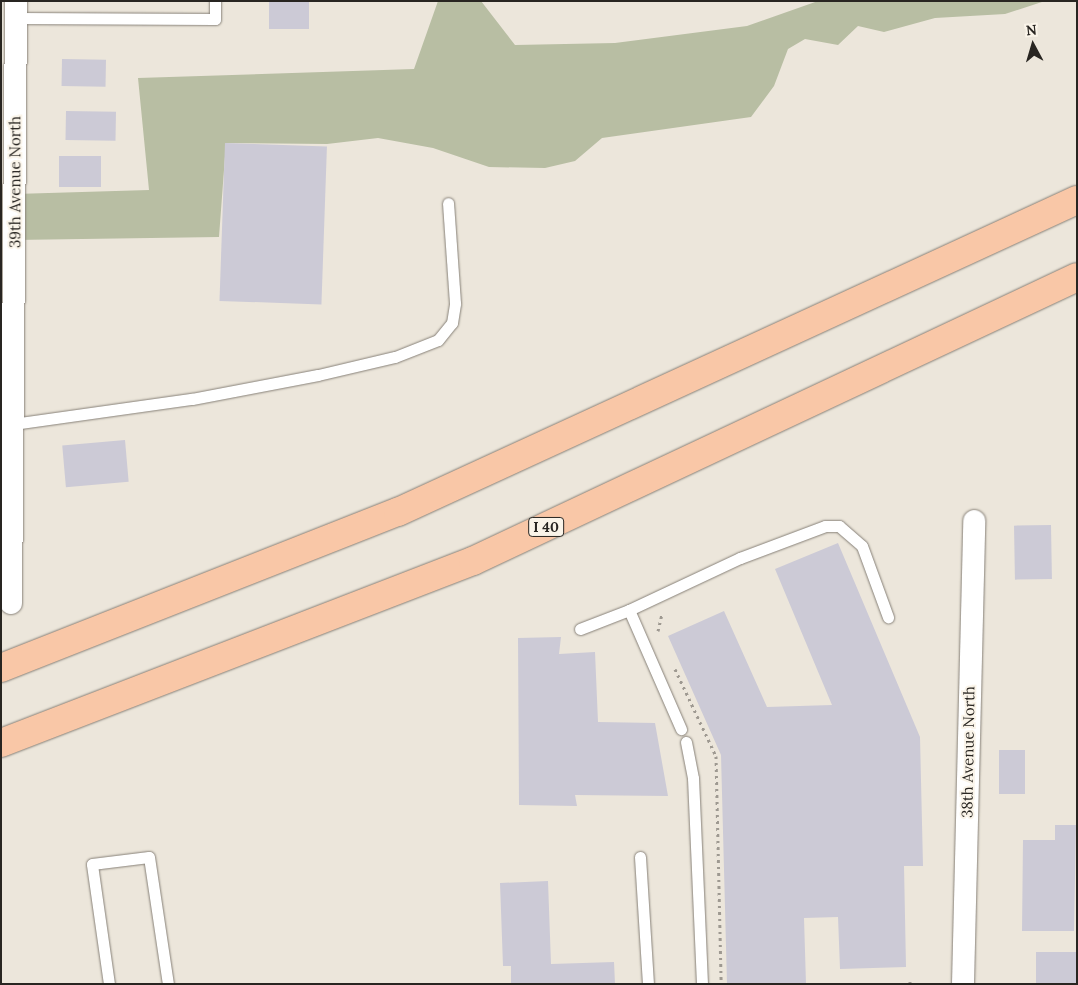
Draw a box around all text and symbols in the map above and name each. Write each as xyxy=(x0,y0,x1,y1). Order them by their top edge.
north arrow xyxy=(1008,20,1058,70)
text: N xyxy=(1025,21,1038,40)
street label: 39th Avenue North xyxy=(6,116,24,248)
road number: I 40 xyxy=(527,516,565,538)
street label: 38th Avenue North xyxy=(958,686,978,818)

